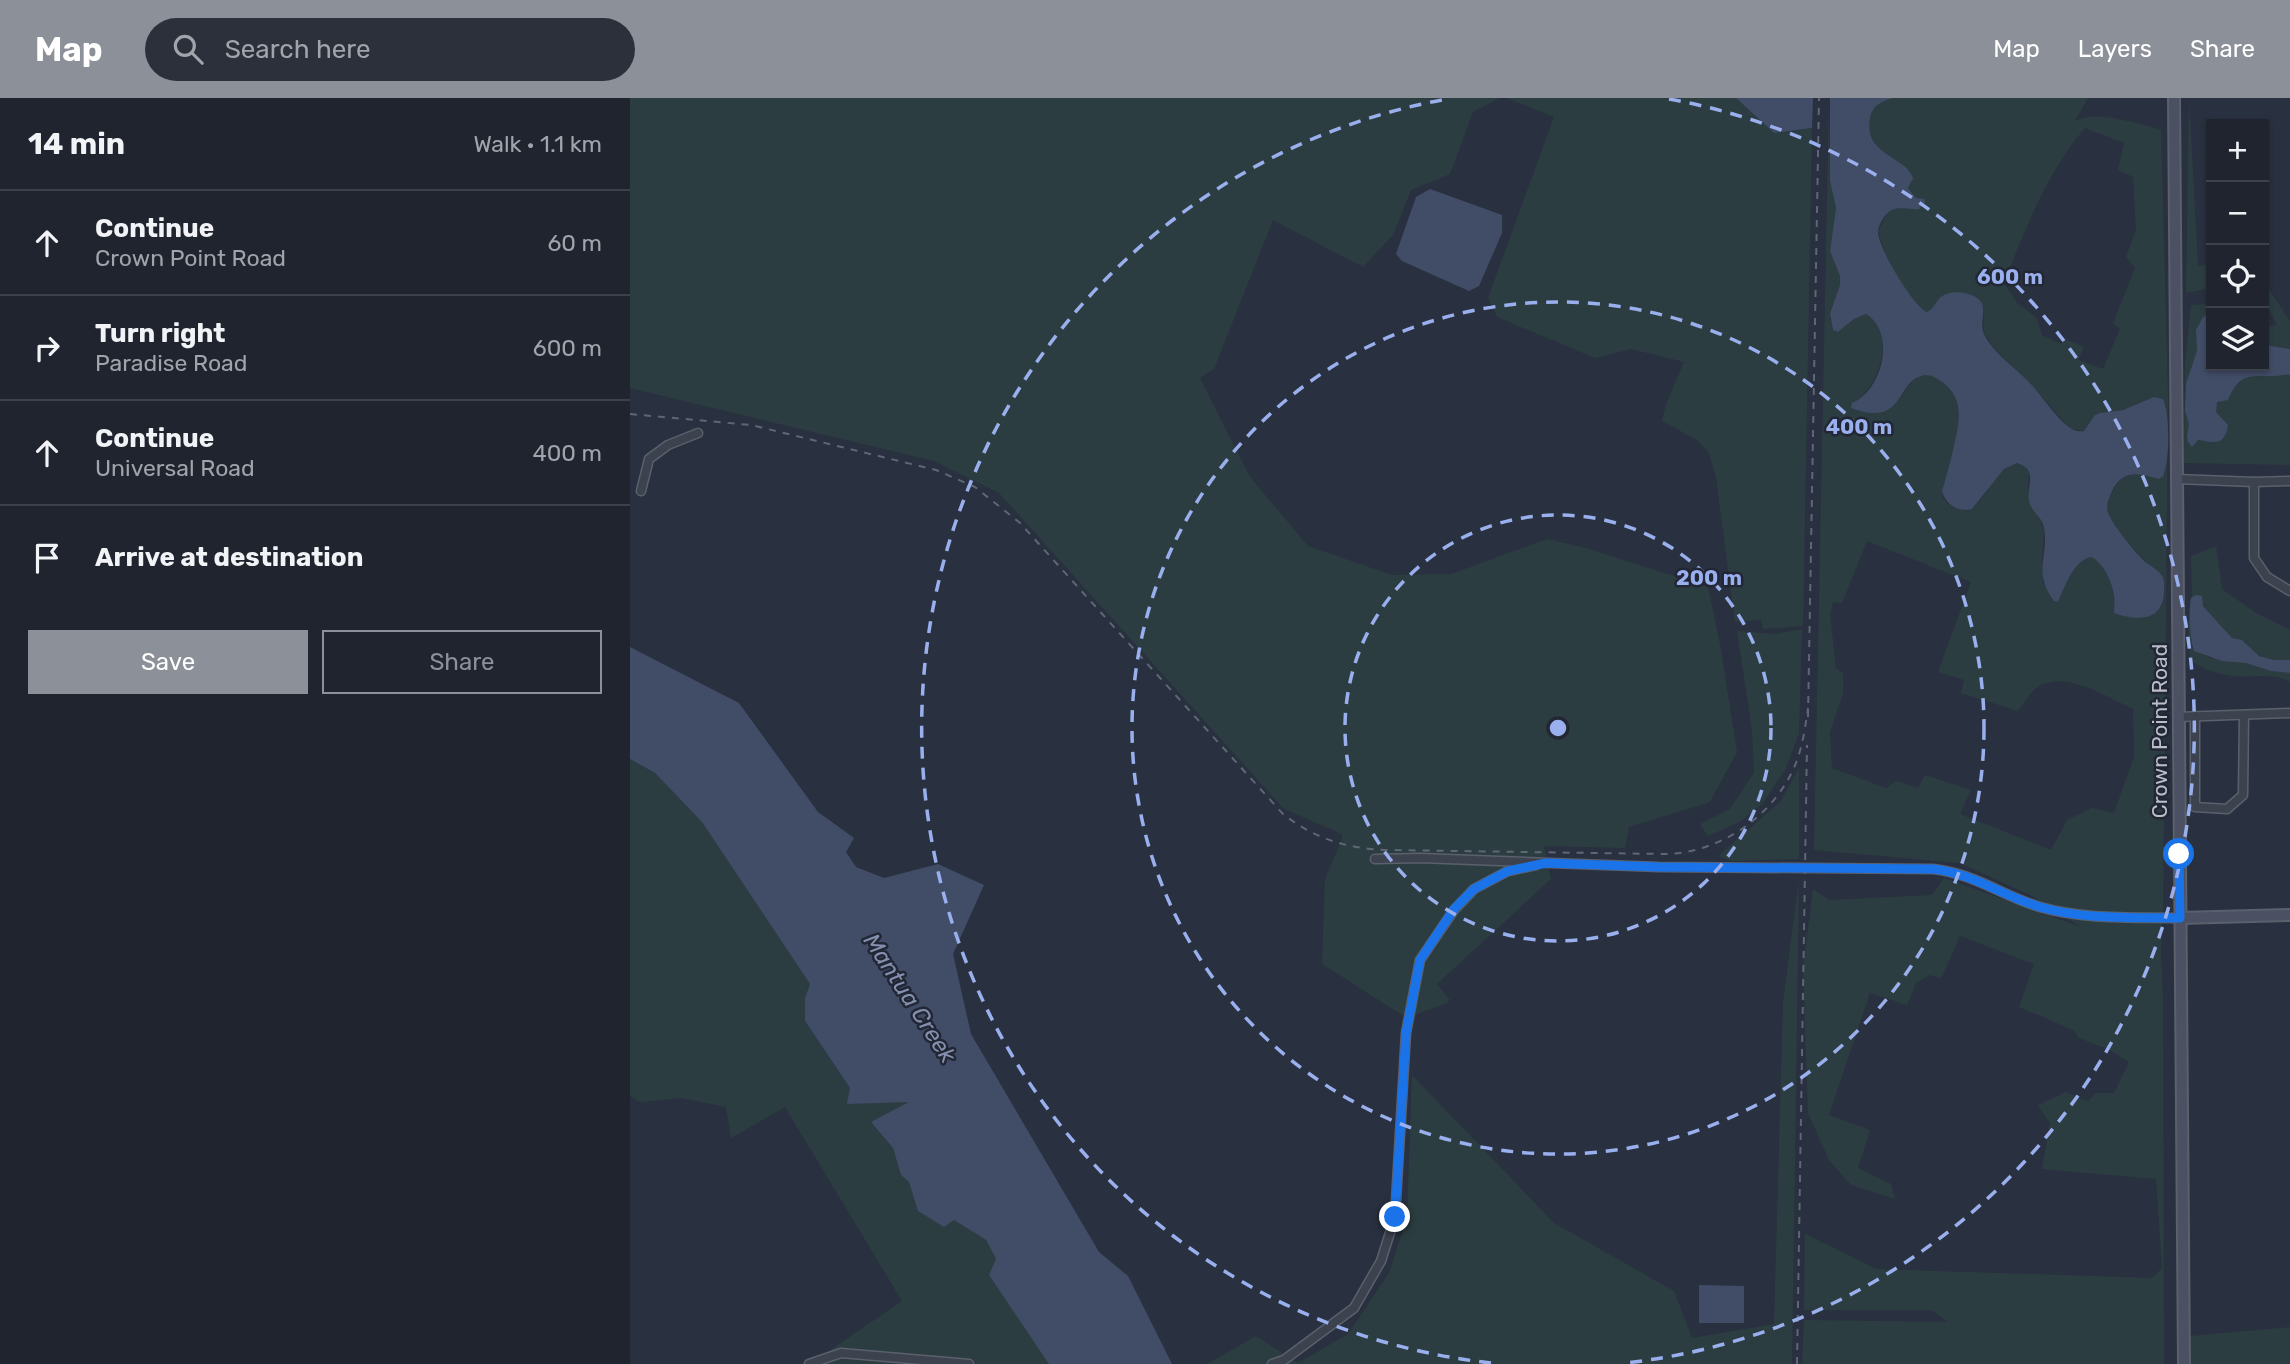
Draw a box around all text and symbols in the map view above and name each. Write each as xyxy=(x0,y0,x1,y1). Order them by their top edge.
search box xyxy=(145,18,635,81)
text: Map xyxy=(35,30,103,69)
icon: search xyxy=(169,30,207,68)
text: Search here xyxy=(225,34,370,65)
text: Map xyxy=(1993,35,2040,63)
text: Layers xyxy=(2078,35,2152,63)
text: Share xyxy=(2190,35,2255,63)
map controls xyxy=(2206,119,2269,371)
button: + xyxy=(2206,119,2269,182)
text: 14 min xyxy=(28,126,125,162)
text: Walk · 1.1 km xyxy=(473,130,602,158)
button: − xyxy=(2206,182,2269,245)
text: Continue xyxy=(95,213,214,244)
icon: ahead xyxy=(28,224,66,262)
text: 60 m xyxy=(547,229,602,257)
text: Crown Point Road xyxy=(95,244,286,272)
button: locate xyxy=(2206,245,2269,308)
text: 600 m xyxy=(1977,264,2043,289)
button: layers xyxy=(2206,308,2269,371)
text: Turn right xyxy=(95,318,225,349)
icon: right xyxy=(28,329,66,367)
text: 600 m xyxy=(533,334,602,362)
text: Paradise Road xyxy=(95,349,248,377)
text: 400 m xyxy=(1826,414,1892,439)
text: Continue xyxy=(95,423,214,454)
icon: ahead xyxy=(28,434,66,472)
text: 400 m xyxy=(532,439,602,467)
text: Universal Road xyxy=(95,454,255,482)
icon: arrive xyxy=(28,539,66,577)
text: Arrive at destination xyxy=(95,542,363,573)
text: 200 m xyxy=(1676,565,1742,590)
button: Save xyxy=(28,630,308,694)
button: Share xyxy=(322,630,602,694)
street label: Crown Point Road xyxy=(2147,644,2172,818)
centre of rings xyxy=(1546,716,1570,740)
route start xyxy=(2163,838,2194,869)
water label: Mantua Creek xyxy=(858,928,963,1069)
route end xyxy=(1379,1201,1410,1232)

